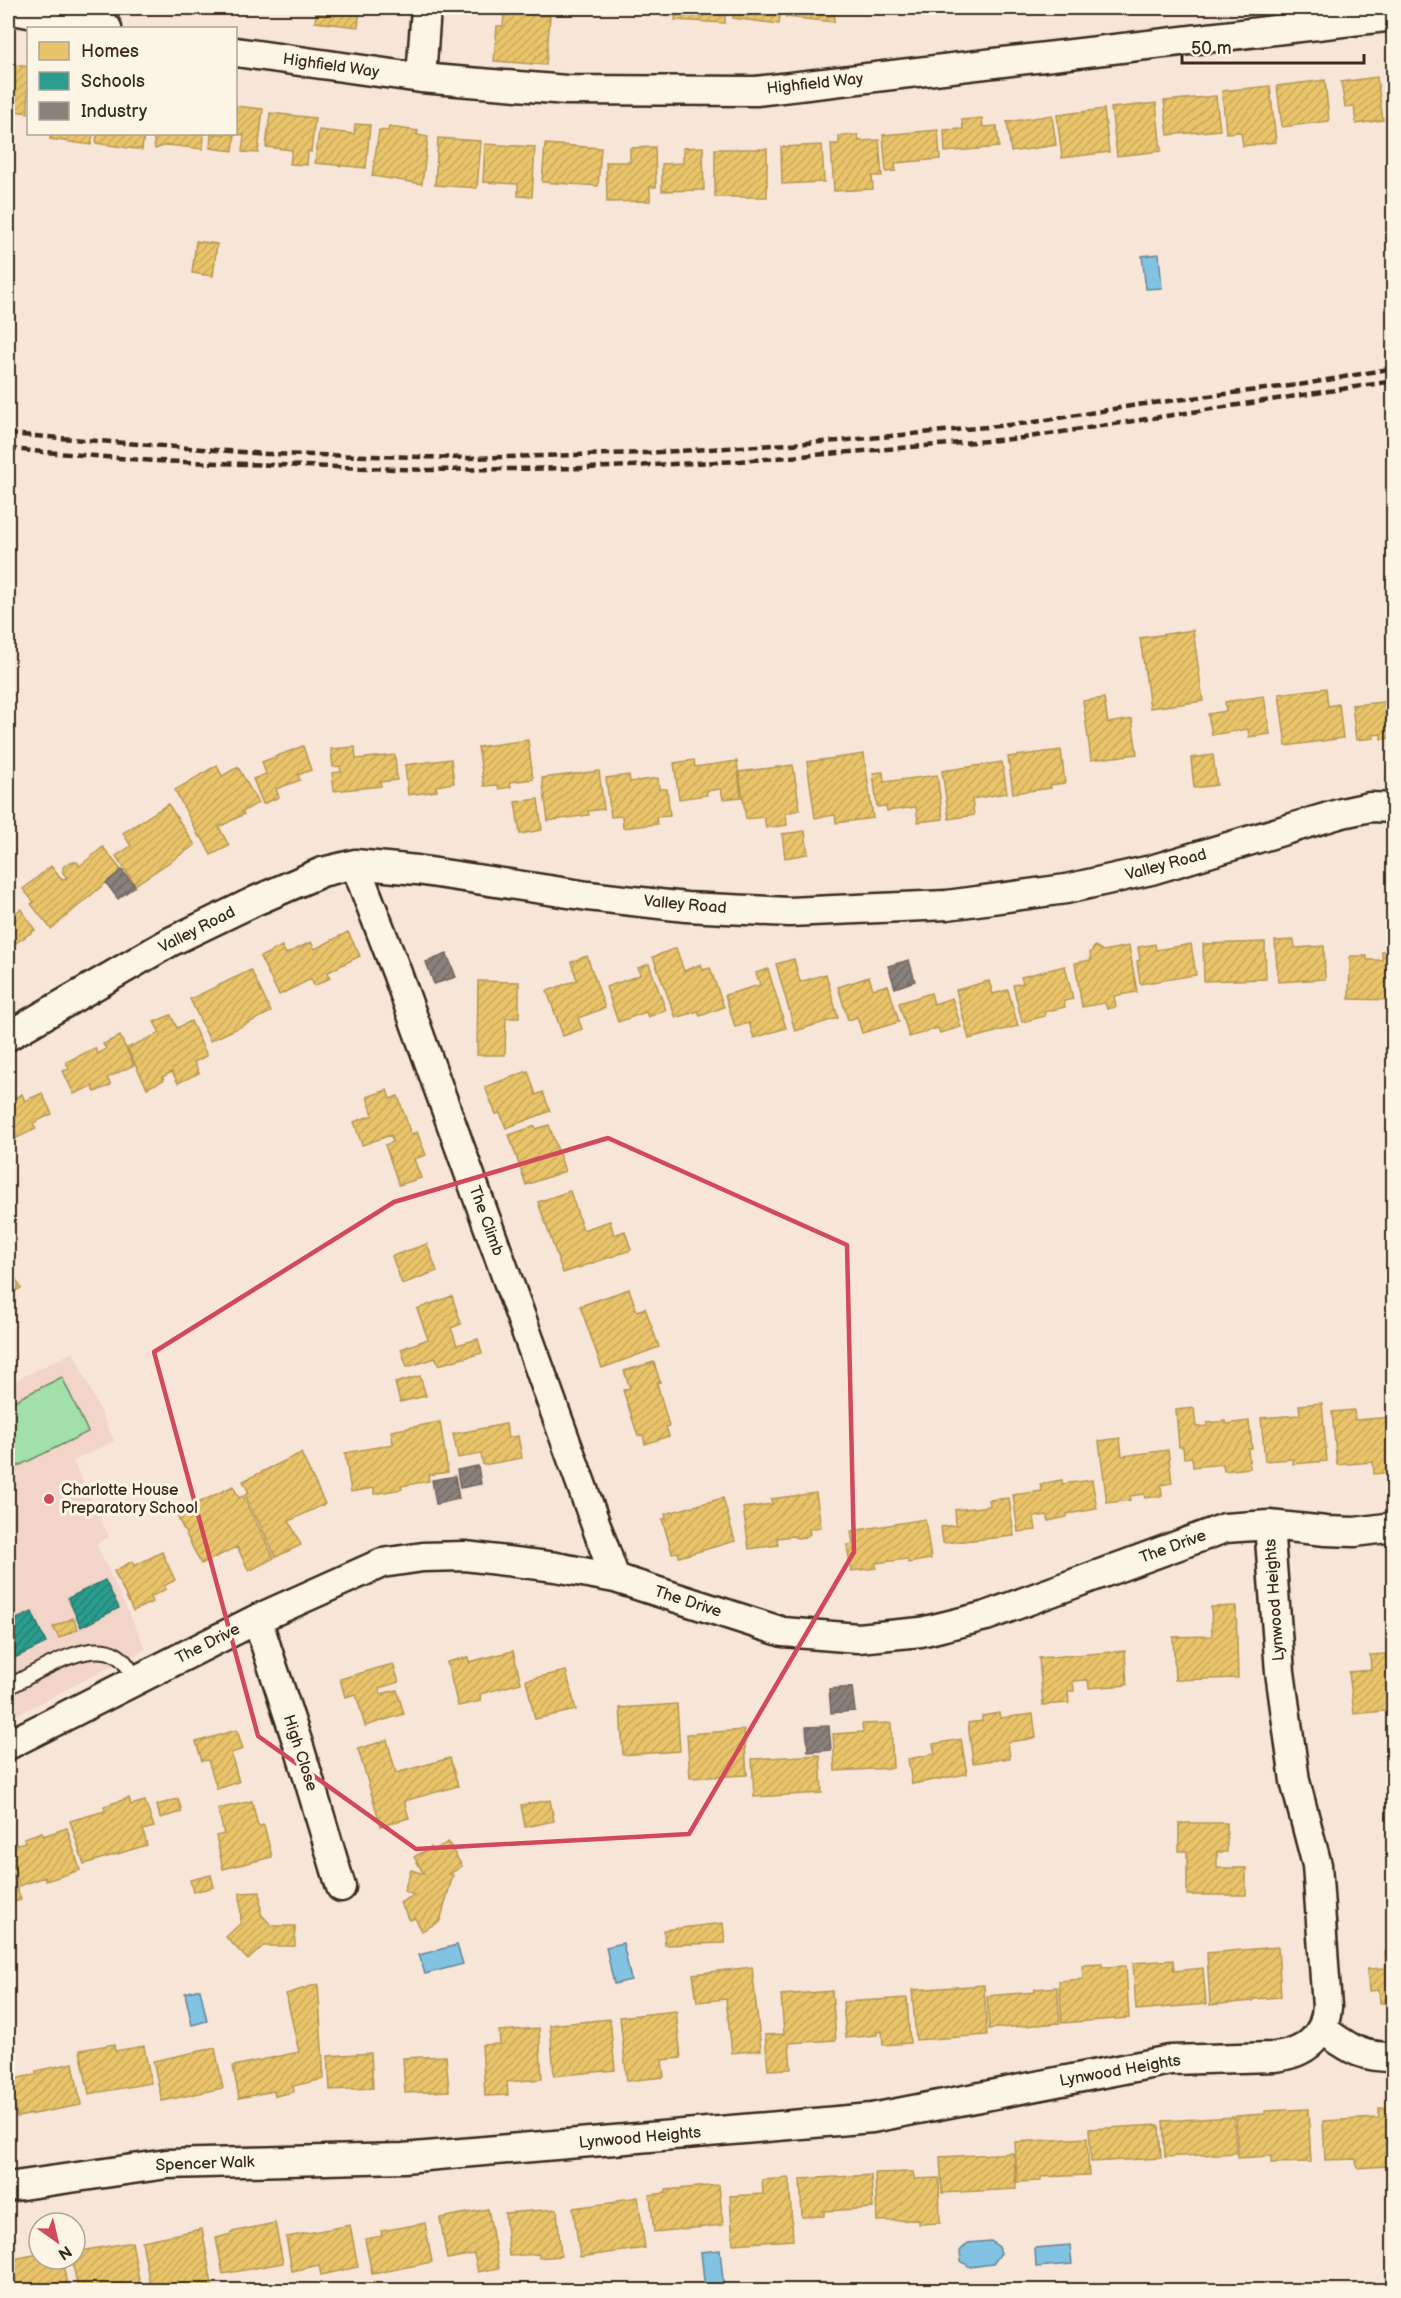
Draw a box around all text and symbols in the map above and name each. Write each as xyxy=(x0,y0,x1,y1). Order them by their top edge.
legend xyxy=(27,27,237,135)
scale bar xyxy=(1182,27,1364,65)
text: 50 m xyxy=(1191,38,1232,59)
text: Homes xyxy=(81,41,139,62)
street label: Highfield Way xyxy=(282,50,381,82)
street label: Highfield Way xyxy=(766,69,865,99)
text: Schools xyxy=(81,71,145,92)
text: Industry xyxy=(81,101,148,122)
street label: Valley Road xyxy=(1123,845,1209,885)
street label: Valley Road xyxy=(643,892,727,918)
street label: Valley Road xyxy=(156,903,238,957)
street label: The Climb xyxy=(465,1183,507,1259)
place label: Charlotte House Preparatory School xyxy=(61,1481,198,1518)
marker: Charlotte House Preparatory School xyxy=(42,1492,56,1506)
street label: The Drive xyxy=(1137,1526,1209,1568)
street label: Lynwood Heights xyxy=(1261,1538,1289,1662)
street label: The Drive xyxy=(652,1582,724,1622)
street label: The Drive xyxy=(173,1620,244,1668)
street label: High Close xyxy=(279,1712,321,1794)
street label: Lynwood Heights xyxy=(1058,2051,1182,2091)
street label: Lynwood Heights xyxy=(578,2123,702,2153)
street label: Spencer Walk xyxy=(155,2153,255,2175)
north arrow xyxy=(27,2211,87,2271)
text: N xyxy=(54,2241,75,2263)

